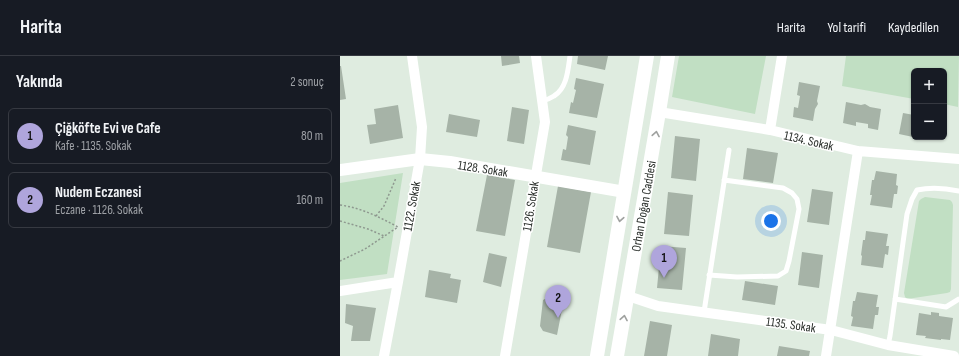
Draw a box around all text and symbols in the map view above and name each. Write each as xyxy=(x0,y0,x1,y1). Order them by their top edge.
text: Harita xyxy=(20,16,62,39)
text: Harita xyxy=(777,19,805,36)
text: Yol tarifi xyxy=(827,19,866,36)
text: Kaydedilen xyxy=(888,19,939,36)
map controls xyxy=(911,68,947,140)
button: + xyxy=(911,68,947,104)
text: Yakında xyxy=(16,72,63,92)
text: 2 sonuç xyxy=(290,74,324,90)
button: − xyxy=(911,104,947,140)
text: Çiğköfte Evi ve Cafe xyxy=(55,119,161,138)
text: 1 xyxy=(27,128,33,144)
text: 80 m xyxy=(301,128,323,144)
street label: 1134. Sokak xyxy=(782,128,835,154)
one-way arrow xyxy=(651,131,659,137)
text: Kafe · 1135. Sokak xyxy=(55,138,131,154)
street label: 1128. Sokak xyxy=(457,157,509,181)
street label: Orhan Doğan Caddesi xyxy=(628,159,660,253)
street label: 1122. Sokak xyxy=(400,180,424,232)
street label: 1126. Sokak xyxy=(519,180,543,232)
text: Nudem Eczanesi xyxy=(55,183,141,202)
text: 2 xyxy=(27,192,33,208)
text: 160 m xyxy=(297,192,323,208)
text: Eczane · 1126. Sokak xyxy=(55,202,143,218)
your location xyxy=(761,211,781,231)
one-way arrow xyxy=(616,216,625,222)
pin: 1 xyxy=(651,245,677,278)
pin: 2 xyxy=(545,285,571,318)
one-way arrow xyxy=(619,314,628,321)
street label: 1135. Sokak xyxy=(765,314,817,336)

